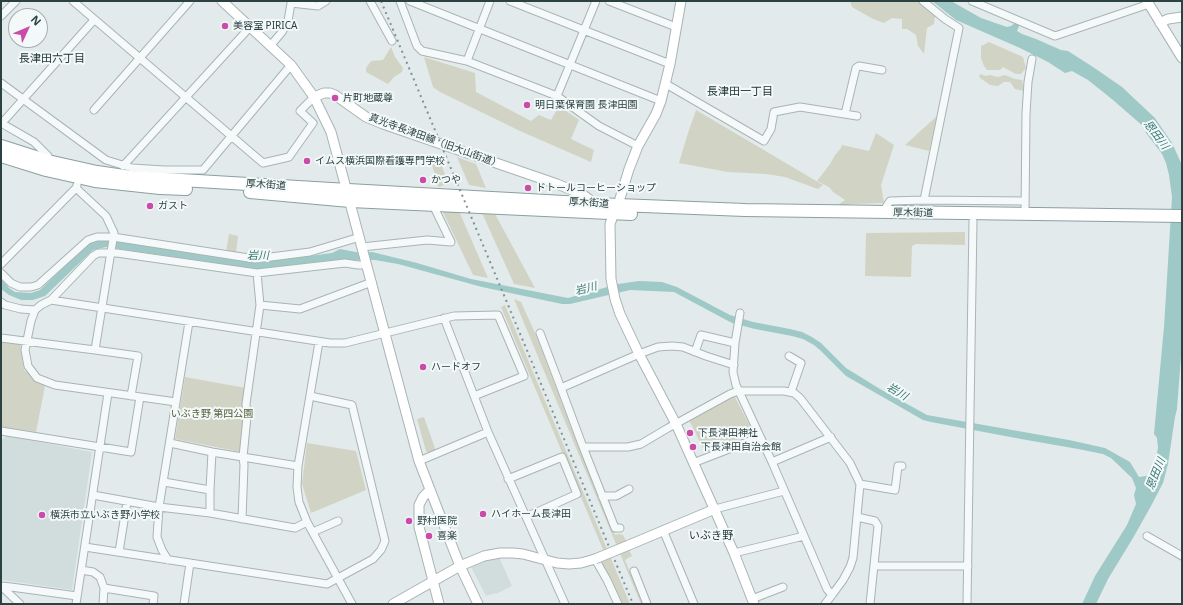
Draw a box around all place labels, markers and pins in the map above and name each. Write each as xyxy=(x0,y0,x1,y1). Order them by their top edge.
place label: 美容室 PIRICA xyxy=(233,20,297,32)
marker: 美容室 PIRICA xyxy=(220,21,230,31)
place label: 片町地蔵尊 xyxy=(343,92,393,104)
marker: 片町地蔵尊 xyxy=(330,93,340,103)
place label: 明日葉保育園 長津田園 xyxy=(535,99,638,111)
marker: 明日葉保育園 長津田園 xyxy=(522,100,532,110)
place label: イムス横浜国際看護専門学校 xyxy=(315,155,445,167)
marker: イムス横浜国際看護専門学校 xyxy=(302,156,312,166)
place label: かつや xyxy=(431,174,461,186)
marker: かつや xyxy=(418,175,428,185)
place label: ドトールコーヒーショップ xyxy=(536,182,656,194)
marker: ドトールコーヒーショップ xyxy=(523,183,533,193)
place label: ガスト xyxy=(158,200,188,212)
marker: ガスト xyxy=(145,201,155,211)
place label: ハードオフ xyxy=(431,361,481,373)
marker: ハードオフ xyxy=(418,362,428,372)
place label: 下長津田神社 xyxy=(698,427,758,439)
marker: 下長津田神社 xyxy=(685,428,695,438)
place label: 下長津田自治会館 xyxy=(701,441,781,453)
marker: 下長津田自治会館 xyxy=(688,442,698,452)
place label: ハイホーム長津田 xyxy=(491,508,571,520)
place label: 横浜市立いぶき野小学校 xyxy=(50,509,160,521)
marker: ハイホーム長津田 xyxy=(478,509,488,519)
marker: 横浜市立いぶき野小学校 xyxy=(37,510,47,520)
place label: 野村医院 xyxy=(417,515,457,527)
marker: 野村医院 xyxy=(404,516,414,526)
place label: 喜楽 xyxy=(437,530,457,542)
marker: 喜楽 xyxy=(424,531,434,541)

